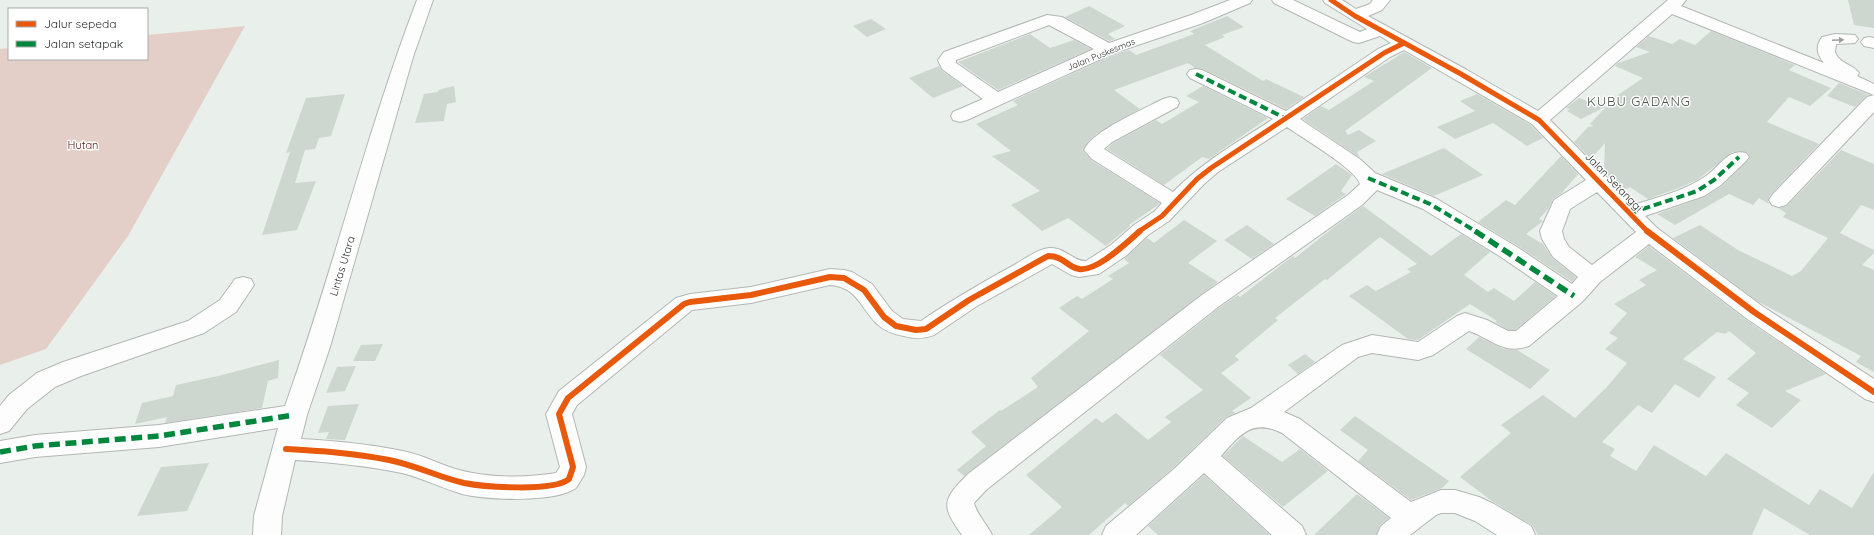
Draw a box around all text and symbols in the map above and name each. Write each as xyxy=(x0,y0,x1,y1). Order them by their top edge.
legend xyxy=(8,8,148,60)
text: Jalur sepeda xyxy=(44,16,117,31)
street label: Jalan Puskesmas xyxy=(1065,35,1137,73)
text: Jalan setapak xyxy=(44,36,123,51)
one-way arrow xyxy=(1832,36,1844,43)
district label: KUBU GADANG xyxy=(1587,93,1691,109)
park label: Hutan xyxy=(68,138,98,152)
street label: Jalan Setanggi xyxy=(1582,150,1646,214)
street label: Lintas Utara xyxy=(326,234,358,298)

